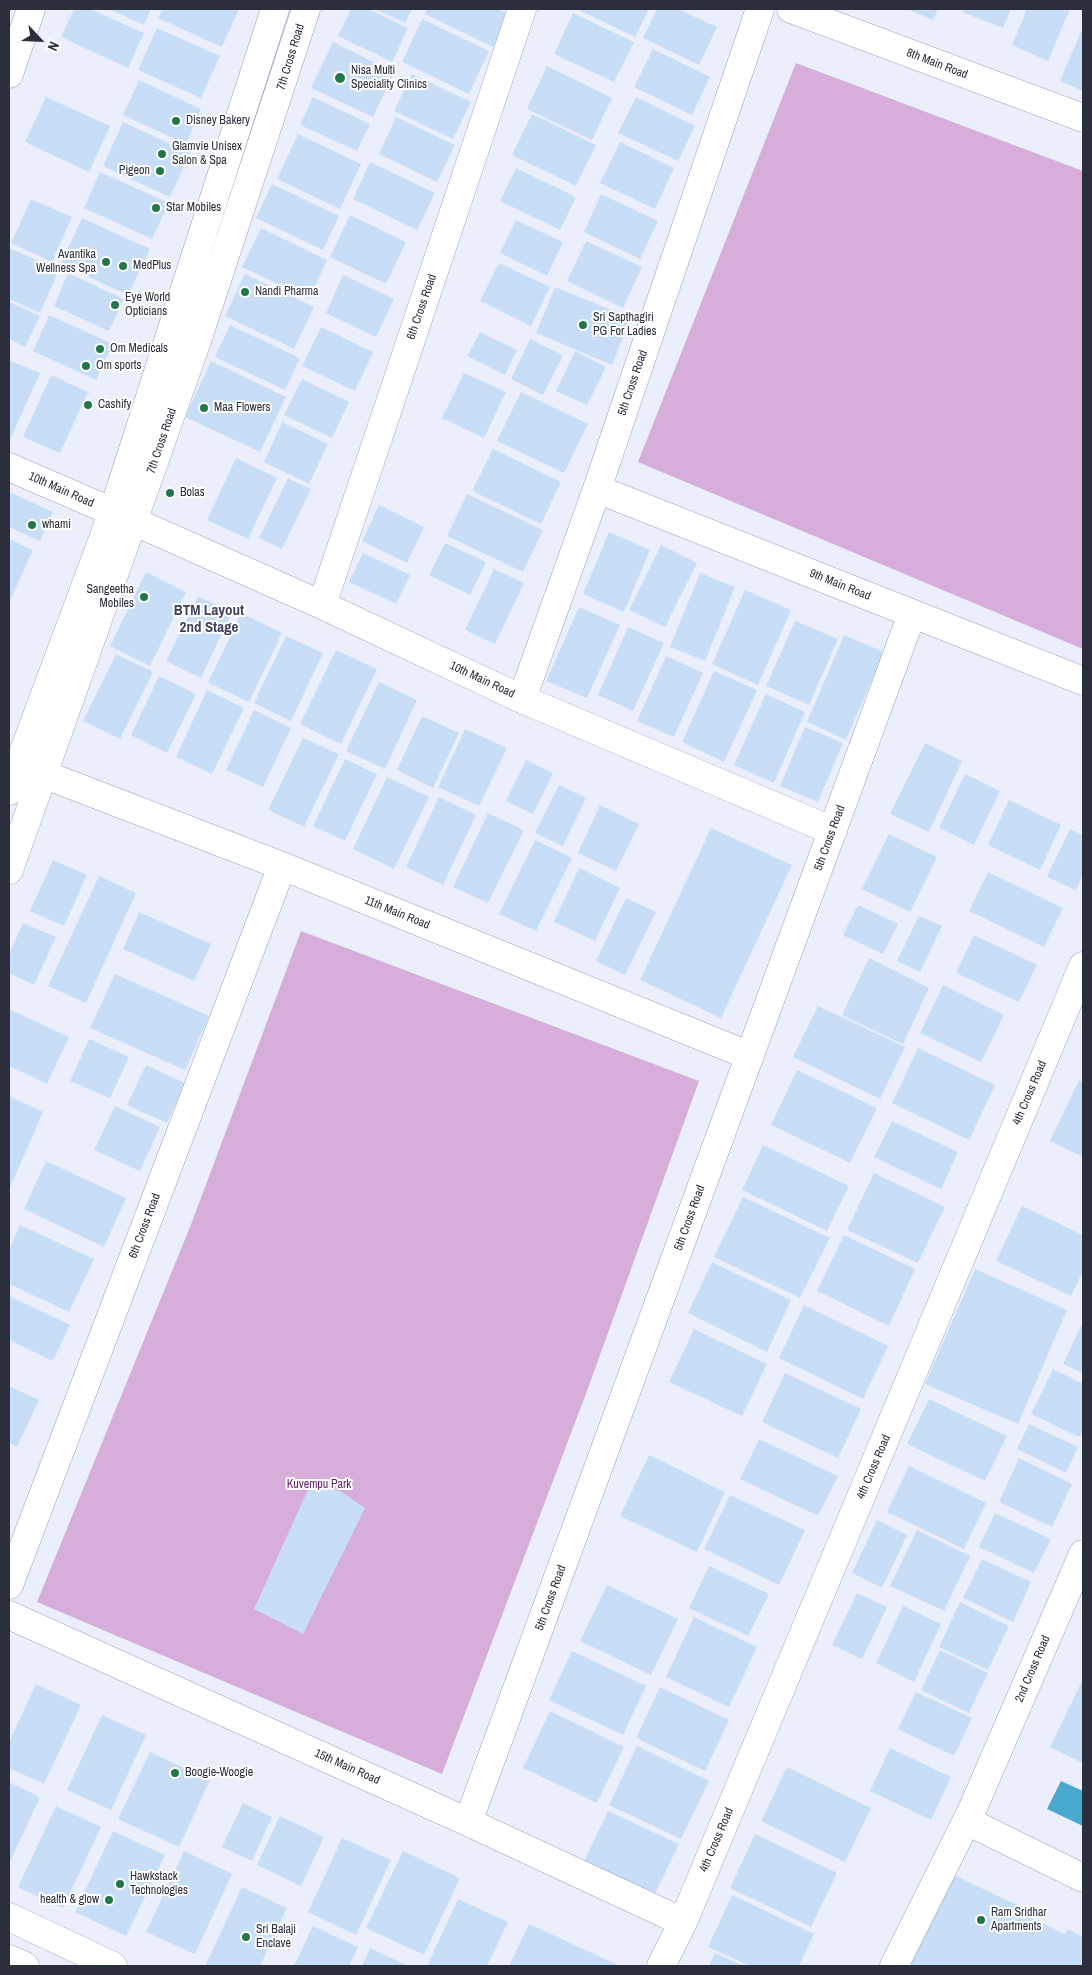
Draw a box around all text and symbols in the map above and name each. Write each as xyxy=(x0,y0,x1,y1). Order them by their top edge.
north arrow xyxy=(15,15,65,65)
street label: 7th Cross Road xyxy=(274,22,308,92)
text: N xyxy=(44,39,64,54)
street label: 8th Main Road xyxy=(904,46,970,82)
place label: Nisa Multi Speciality Clinics xyxy=(351,64,427,92)
marker: Nisa Multi Speciality Clinics xyxy=(333,71,347,85)
place label: Disney Bakery xyxy=(186,114,250,128)
marker: Disney Bakery xyxy=(170,115,182,127)
place label: Glamvie Unisex Salon & Spa xyxy=(172,140,242,168)
marker: Glamvie Unisex Salon & Spa xyxy=(156,148,168,160)
place label: Pigeon xyxy=(119,164,150,178)
marker: Pigeon xyxy=(154,165,166,177)
place label: Star Mobiles xyxy=(166,201,221,215)
marker: Star Mobiles xyxy=(150,202,162,214)
place label: Avantika Wellness Spa xyxy=(36,248,96,276)
marker: Avantika Wellness Spa xyxy=(100,256,112,268)
place label: MedPlus xyxy=(133,259,171,273)
marker: MedPlus xyxy=(117,260,129,272)
street label: 6th Cross Road xyxy=(404,272,440,342)
place label: Nandi Pharma xyxy=(255,285,318,299)
marker: Nandi Pharma xyxy=(239,286,251,298)
place label: Eye World Opticians xyxy=(125,291,170,319)
marker: Eye World Opticians xyxy=(109,299,121,311)
place label: Sri Sapthagiri PG For Ladies xyxy=(593,311,657,339)
marker: Sri Sapthagiri PG For Ladies xyxy=(577,319,589,331)
place label: Om Medicals xyxy=(110,342,168,356)
marker: Om Medicals xyxy=(94,343,106,355)
street label: 5th Cross Road xyxy=(615,348,651,418)
place label: Om sports xyxy=(96,359,141,373)
marker: Om sports xyxy=(80,360,92,372)
place label: Cashify xyxy=(98,398,131,412)
marker: Cashify xyxy=(82,399,94,411)
place label: Maa Flowers xyxy=(214,401,270,415)
marker: Maa Flowers xyxy=(198,402,210,414)
street label: 7th Cross Road xyxy=(144,406,180,476)
street label: 10th Main Road xyxy=(26,469,96,511)
place label: Bolas xyxy=(180,486,205,500)
marker: Bolas xyxy=(164,487,176,499)
place label: whami xyxy=(42,518,71,532)
marker: whami xyxy=(26,519,38,531)
street label: 9th Main Road xyxy=(807,566,873,604)
place label: Sangeetha Mobiles xyxy=(86,583,134,611)
marker: Sangeetha Mobiles xyxy=(138,591,150,603)
district label: BTM Layout 2nd Stage xyxy=(174,602,244,637)
street label: 10th Main Road xyxy=(447,659,517,701)
street label: 5th Cross Road xyxy=(812,803,848,873)
street label: 11th Main Road xyxy=(362,893,432,933)
street label: 4th Cross Road xyxy=(1010,1059,1050,1127)
street label: 5th Cross Road xyxy=(672,1183,708,1253)
street label: 6th Cross Road xyxy=(126,1192,164,1260)
street label: 4th Cross Road xyxy=(854,1433,894,1501)
park label: Kuvempu Park xyxy=(287,1478,351,1492)
street label: 5th Cross Road xyxy=(533,1563,569,1633)
street label: 2nd Cross Road xyxy=(1012,1633,1054,1705)
street label: 15th Main Road xyxy=(312,1746,382,1788)
place label: Boogie-Woogie xyxy=(185,1766,253,1780)
marker: Boogie-Woogie xyxy=(169,1767,181,1779)
street label: 4th Cross Road xyxy=(697,1806,737,1874)
place label: Hawkstack Technologies xyxy=(130,1870,188,1898)
marker: Hawkstack Technologies xyxy=(114,1878,126,1890)
place label: health & glow xyxy=(40,1893,99,1907)
marker: health & glow xyxy=(103,1894,115,1906)
place label: Ram Sridhar Apartments xyxy=(991,1906,1047,1934)
marker: Ram Sridhar Apartments xyxy=(975,1914,987,1926)
place label: Sri Balaji Enclave xyxy=(256,1923,296,1951)
marker: Sri Balaji Enclave xyxy=(240,1931,252,1943)

